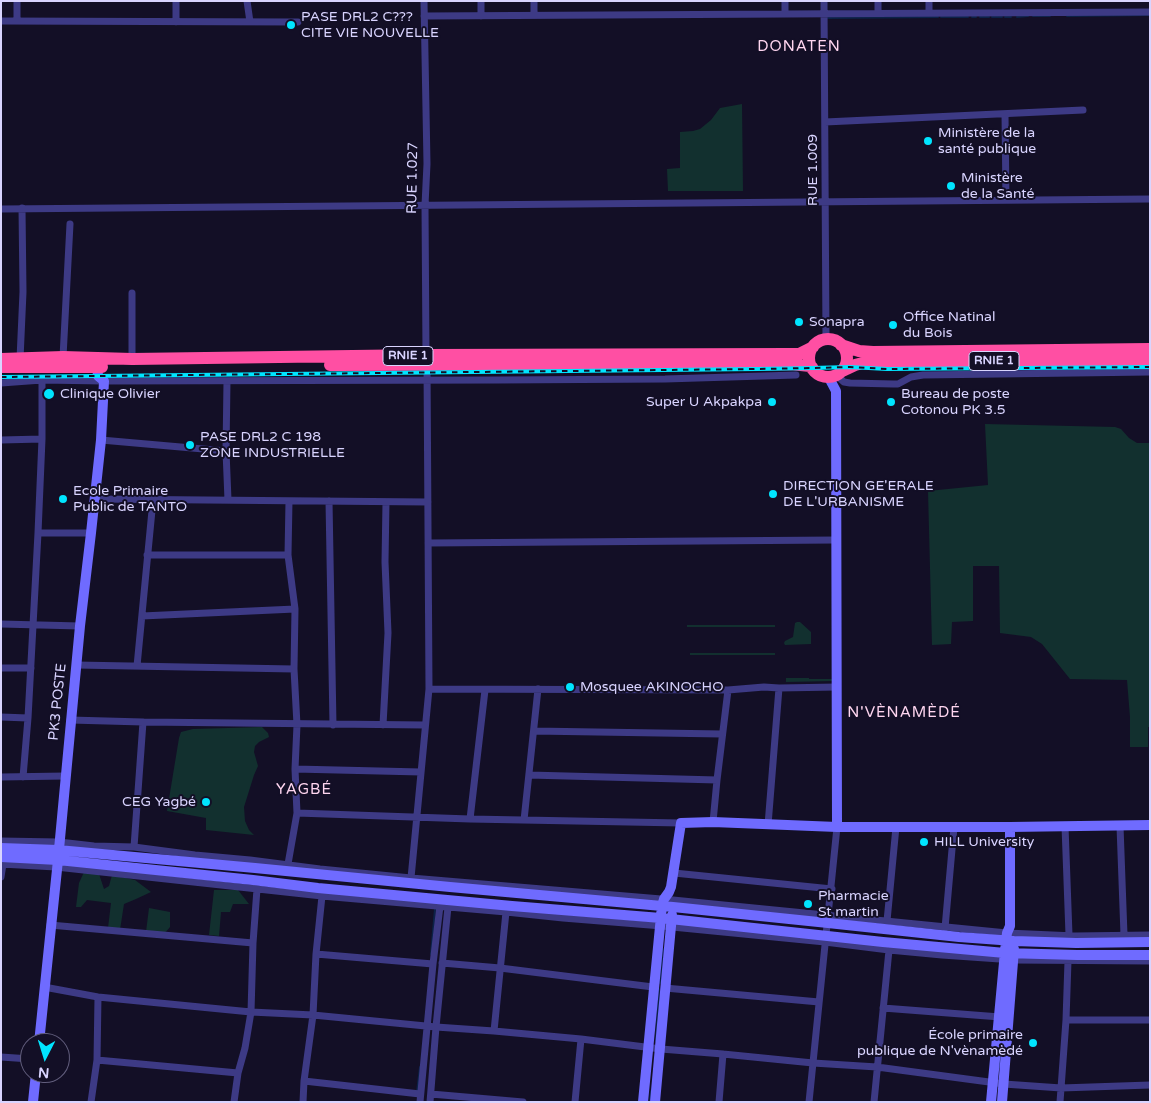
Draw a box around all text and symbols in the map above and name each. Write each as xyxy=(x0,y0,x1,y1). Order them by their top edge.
place label: PASE DRL2 C??? CITE VIE NOUVELLE xyxy=(301,9,439,41)
marker: PASE DRL2 C??? CITE VIE NOUVELLE xyxy=(285,19,297,31)
district label: DONATEN xyxy=(756,38,842,56)
place label: Ministère de la santé publique xyxy=(938,125,1036,158)
street label: RUE 1.009 xyxy=(805,134,821,206)
marker: Ministère de la santé publique xyxy=(922,135,934,147)
street label: RUE 1.027 xyxy=(404,142,422,214)
place label: Ministère de la Santé xyxy=(961,170,1034,202)
marker: Ministère de la Santé xyxy=(945,180,957,192)
place label: Office Natinal du Bois xyxy=(903,309,995,342)
place label: Sonapra xyxy=(809,314,865,330)
marker: Sonapra xyxy=(793,316,805,328)
marker: Office Natinal du Bois xyxy=(887,319,899,331)
road number: RNIE 1 xyxy=(383,346,433,366)
road number: RNIE 1 xyxy=(969,352,1019,371)
place label: Clinique Olivier xyxy=(60,386,160,402)
place label: Bureau de poste Cotonou PK 3.5 xyxy=(901,386,1010,418)
marker: Clinique Olivier xyxy=(42,387,56,401)
place label: Super U Akpakpa xyxy=(646,394,762,410)
marker: Super U Akpakpa xyxy=(766,396,778,408)
marker: Bureau de poste Cotonou PK 3.5 xyxy=(885,396,897,408)
place label: PASE DRL2 C 198 ZONE INDUSTRIELLE xyxy=(200,429,345,462)
marker: PASE DRL2 C 198 ZONE INDUSTRIELLE xyxy=(184,439,196,451)
place label: DIRECTION GE'ERALE DE L'URBANISME xyxy=(783,478,934,511)
place label: Ecole Primaire Public de TANTO xyxy=(73,483,187,516)
marker: DIRECTION GE'ERALE DE L'URBANISME xyxy=(767,488,779,500)
marker: Ecole Primaire Public de TANTO xyxy=(57,493,69,505)
street label: PK3 POSTE xyxy=(46,663,70,741)
place label: Mosquee AKINOCHO xyxy=(580,679,723,695)
marker: Mosquee AKINOCHO xyxy=(564,681,576,693)
district label: N'VÈNAMÈDÉ xyxy=(846,704,962,722)
district label: YAGBÉ xyxy=(275,781,333,799)
place label: CEG Yagbé xyxy=(122,794,196,810)
marker: CEG Yagbé xyxy=(200,796,212,808)
place label: HILL University xyxy=(934,834,1034,850)
marker: HILL University xyxy=(918,836,930,848)
place label: Pharmacie St martin xyxy=(818,888,889,920)
marker: Pharmacie St martin xyxy=(802,898,814,910)
place label: École primaire publique de N'vènamèdé xyxy=(857,1027,1023,1060)
north arrow xyxy=(20,1033,70,1083)
marker: École primaire publique de N'vènamèdé xyxy=(1027,1037,1039,1049)
text: N xyxy=(37,1063,50,1081)

